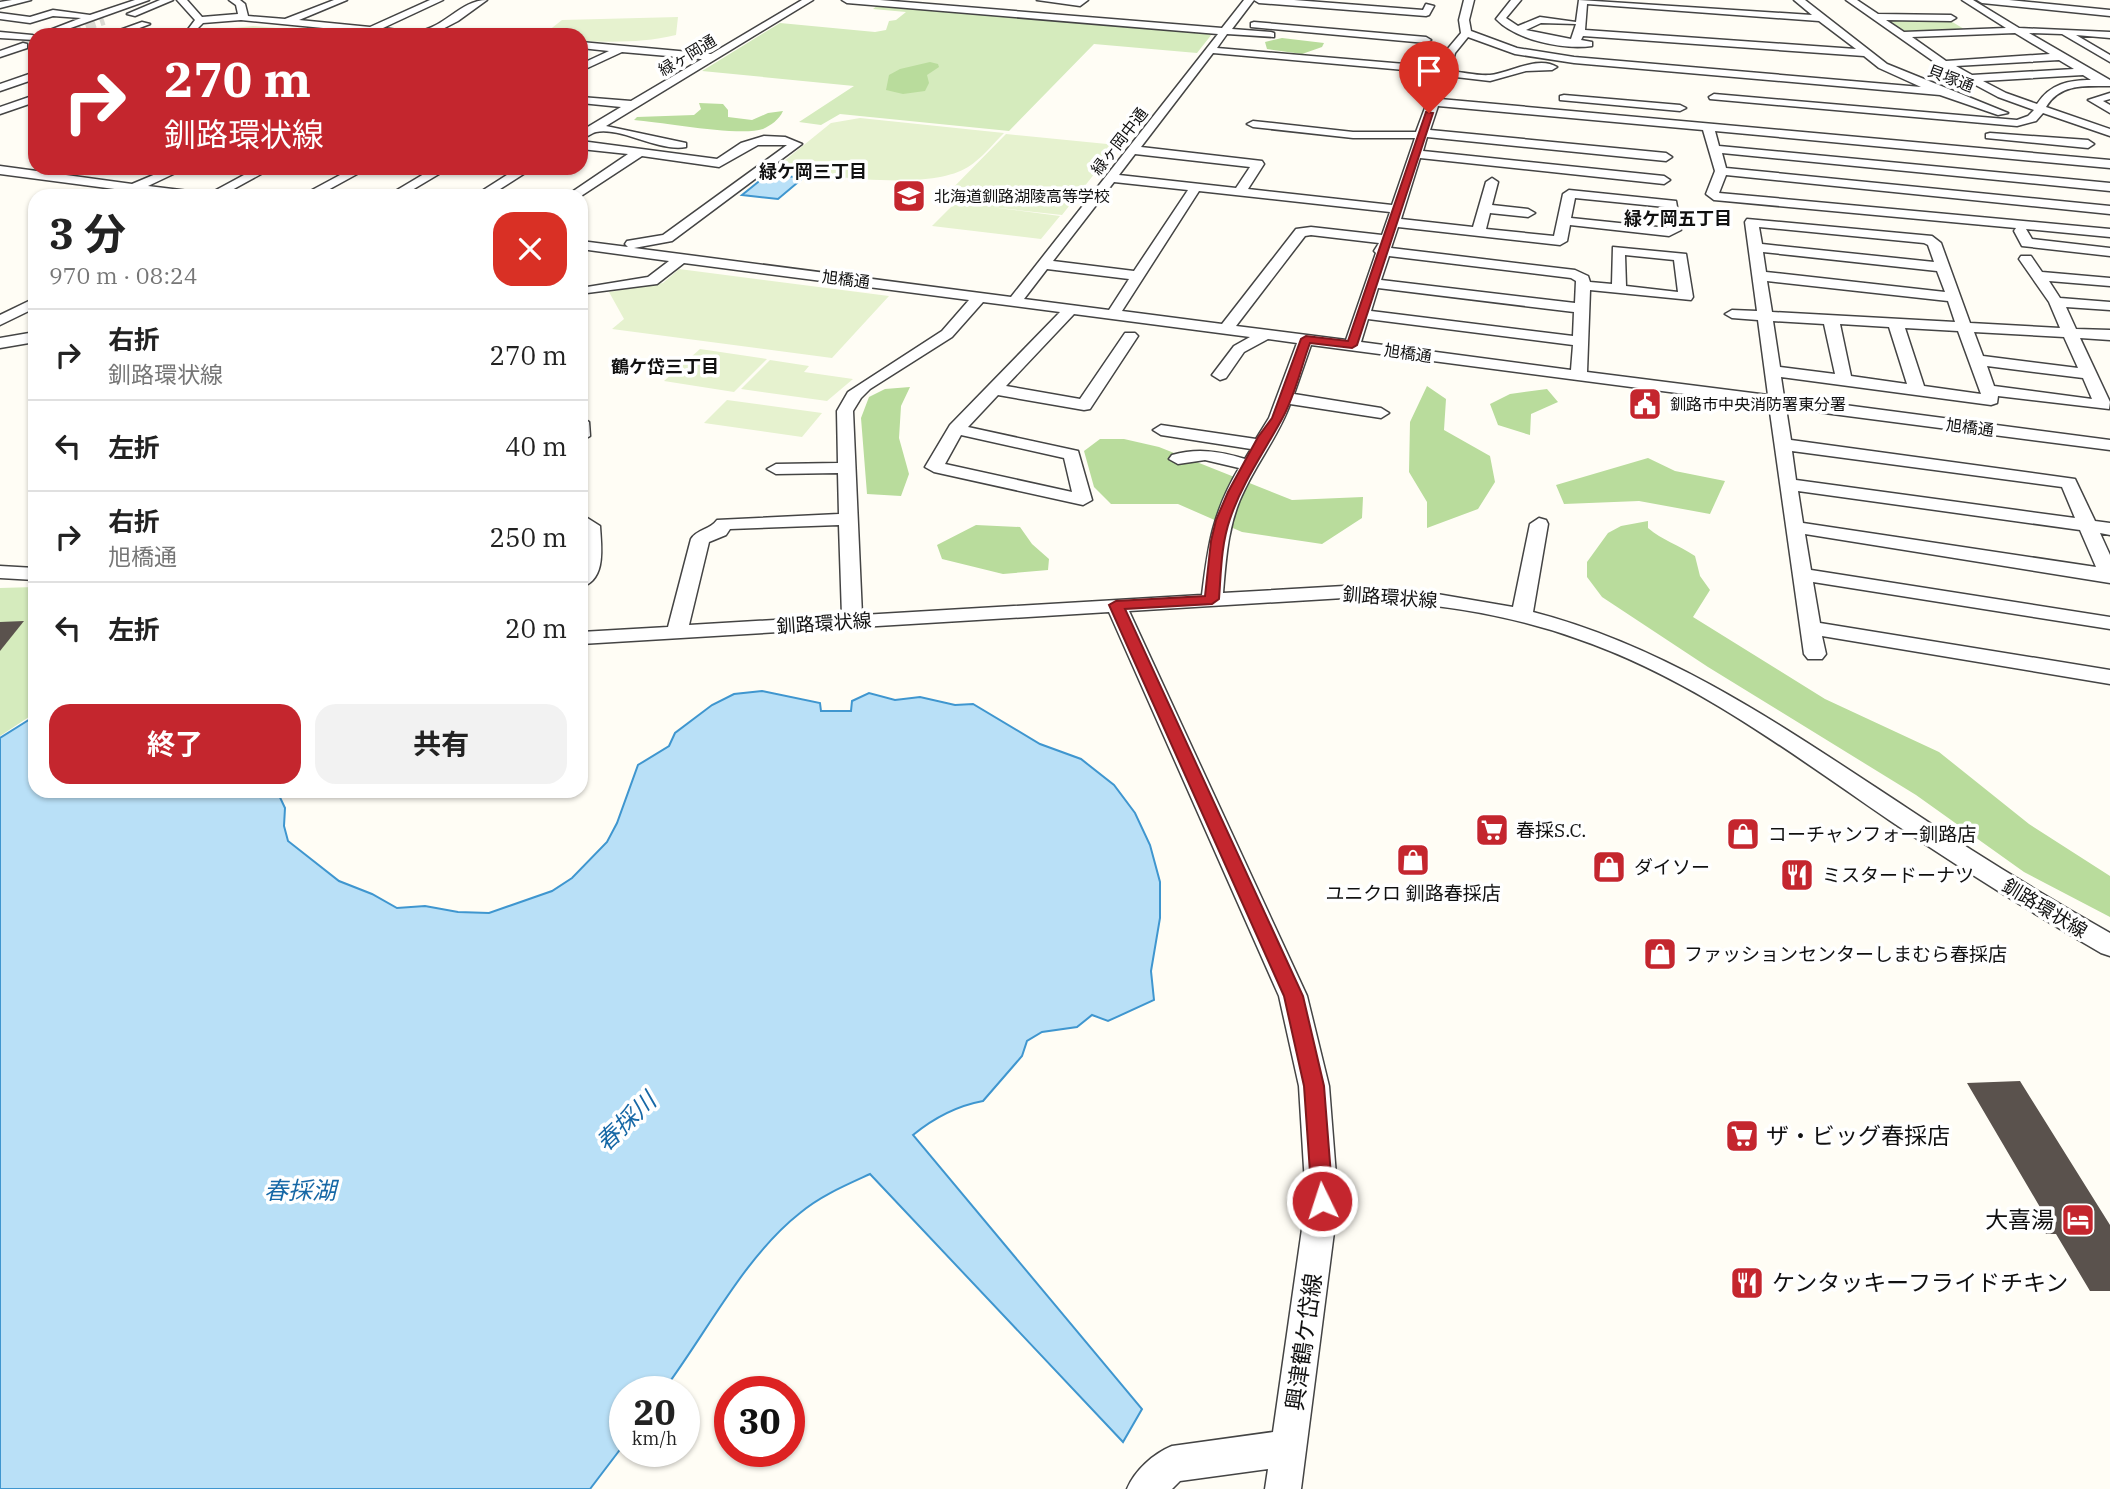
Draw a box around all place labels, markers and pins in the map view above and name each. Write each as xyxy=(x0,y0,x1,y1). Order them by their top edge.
pin xyxy=(1399,41,1459,113)
school or university icon: 北海道釧路湖陵高等学校 xyxy=(890,177,928,215)
place label: 北海道釧路湖陵高等学校 xyxy=(934,186,1110,206)
public building icon: 釧路市中央消防署東分署 xyxy=(1626,385,1664,423)
place label: 釧路市中央消防署東分署 xyxy=(1670,394,1846,414)
supermarket icon: 春採S.C. xyxy=(1473,811,1511,849)
shop icon: コーチャンフォー釧路店 xyxy=(1724,815,1762,853)
place label: 春採S.C. xyxy=(1516,818,1586,842)
place label: コーチャンフォー釧路店 xyxy=(1768,822,1976,846)
shop icon: ユニクロ 釧路春採店 xyxy=(1394,841,1432,879)
shop icon: ダイソー xyxy=(1590,848,1628,886)
place label: ダイソー xyxy=(1634,855,1710,879)
restaurant icon: ミスタードーナツ xyxy=(1778,856,1816,894)
place label: ミスタードーナツ xyxy=(1822,863,1974,887)
place label: ユニクロ 釧路春採店 xyxy=(1325,881,1501,905)
shop icon: ファッションセンターしまむら春採店 xyxy=(1641,935,1679,973)
place label: ファッションセンターしまむら春採店 xyxy=(1684,942,2007,966)
supermarket icon: ザ・ビッグ春採店 xyxy=(1723,1117,1761,1155)
place label: ザ・ビッグ春採店 xyxy=(1766,1120,1950,1150)
hotel icon: 大喜湯 xyxy=(2059,1201,2097,1239)
place label: 大喜湯 xyxy=(1985,1204,2054,1234)
restaurant icon: ケンタッキーフライドチキン xyxy=(1728,1264,1766,1302)
place label: ケンタッキーフライドチキン xyxy=(1772,1267,2068,1297)

